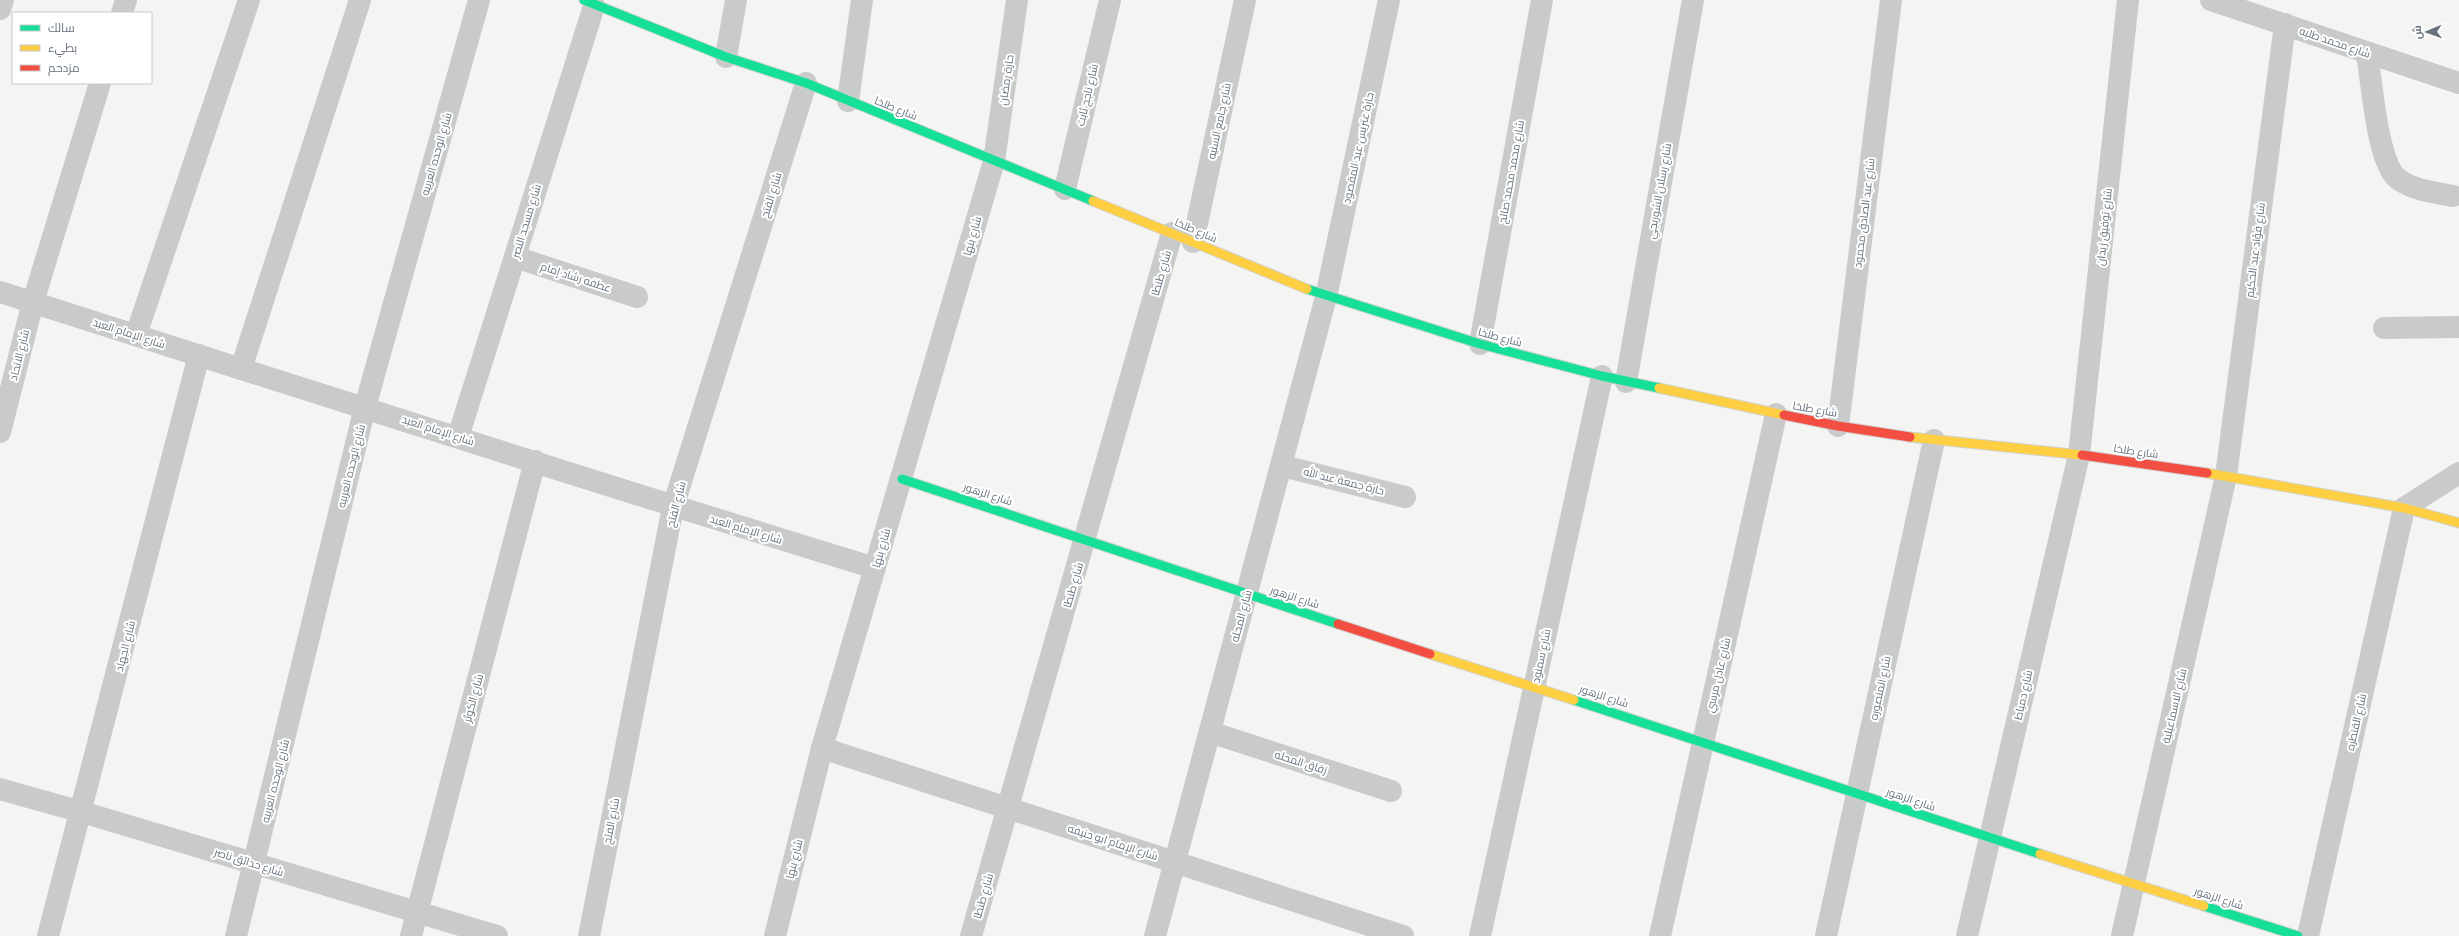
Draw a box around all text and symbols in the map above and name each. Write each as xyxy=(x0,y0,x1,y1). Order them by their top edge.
legend xyxy=(12,12,152,84)
north arrow xyxy=(2407,12,2447,52)
text: سالك xyxy=(48,18,75,37)
street label: شارع محمد طلبه xyxy=(2297,22,2373,62)
text: ش xyxy=(2409,25,2425,40)
text: بطيء xyxy=(48,38,77,58)
street label: حارة رمضان xyxy=(995,54,1017,106)
text: مزدحم xyxy=(48,58,80,77)
street label: شارع ناجح ثابت xyxy=(1072,62,1102,128)
street label: شارع جامع السنيه xyxy=(1203,81,1235,161)
street label: حارة عتريس عبد المقصود xyxy=(1338,91,1378,205)
street label: شارع طلخا xyxy=(872,92,920,124)
street label: شارع الوحده العربيه xyxy=(416,111,456,197)
street label: شارع محمد محمد صالح xyxy=(1494,119,1528,225)
street label: شارع رسلان الشوربجي xyxy=(1643,142,1676,240)
street label: شارع عبد الصادق محمود xyxy=(1849,157,1879,269)
street label: شارع الفتح xyxy=(756,170,786,220)
street label: شارع مسجد النصر xyxy=(507,182,545,261)
street label: شارع توفيق زيدان xyxy=(2092,187,2116,267)
street label: شارع فؤاد عبد الحكيم xyxy=(2241,201,2269,299)
street label: شارع بنها xyxy=(959,214,985,258)
street label: شارع طلخا xyxy=(1172,214,1220,246)
street label: شارع طنطا xyxy=(1147,248,1175,298)
street label: عطفه رشاد إمام xyxy=(538,258,614,296)
street label: شارع الإمام العبد xyxy=(91,314,167,352)
street label: شارع طلخا xyxy=(1476,323,1524,351)
street label: شارع الاتحاد xyxy=(5,328,33,382)
street label: شارع طلخا xyxy=(1791,397,1839,421)
street label: شارع الإمام العبد xyxy=(400,411,476,449)
street label: شارع الوحده العربيه xyxy=(333,422,369,510)
street label: شارع طلخا xyxy=(2113,440,2159,462)
street label: حارة جمعة عبد الله xyxy=(1302,463,1386,499)
street label: شارع الزهور xyxy=(960,478,1015,509)
street label: شارع الفتح xyxy=(662,479,690,529)
street label: شارع الإمام العبد xyxy=(708,510,784,548)
street label: شارع بنها xyxy=(868,526,894,570)
street label: شارع طنطا xyxy=(1059,560,1087,610)
street label: شارع الزهور xyxy=(1267,581,1322,612)
street label: شارع المحله xyxy=(1226,588,1256,644)
street label: شارع الجهاد xyxy=(111,619,139,673)
street label: شارع سمنود xyxy=(1527,627,1555,685)
street label: شارع عادل مرسي xyxy=(1702,636,1734,714)
street label: شارع المنصوره xyxy=(1865,654,1895,722)
street label: شارع الاسماعيلية xyxy=(2158,667,2190,745)
street label: شارع دمياط xyxy=(2009,668,2037,722)
street label: شارع الكوثر xyxy=(459,672,487,725)
street label: شارع الزهور xyxy=(1576,680,1631,711)
street label: شارع القنطره xyxy=(2342,692,2370,752)
street label: شارع الوحده العربيه xyxy=(257,737,293,825)
street label: زقاق المحله xyxy=(1273,746,1329,778)
street label: شارع الزهور xyxy=(1883,783,1938,815)
street label: شارع الفتح xyxy=(599,796,623,846)
street label: شارع الإمام ابو حنيفه xyxy=(1066,820,1160,864)
street label: شارع بنها xyxy=(781,837,807,881)
street label: شارع حدائق ناصر xyxy=(211,844,286,880)
street label: شارع طنطا xyxy=(969,871,997,921)
street label: شارع الزهور xyxy=(2191,882,2246,913)

